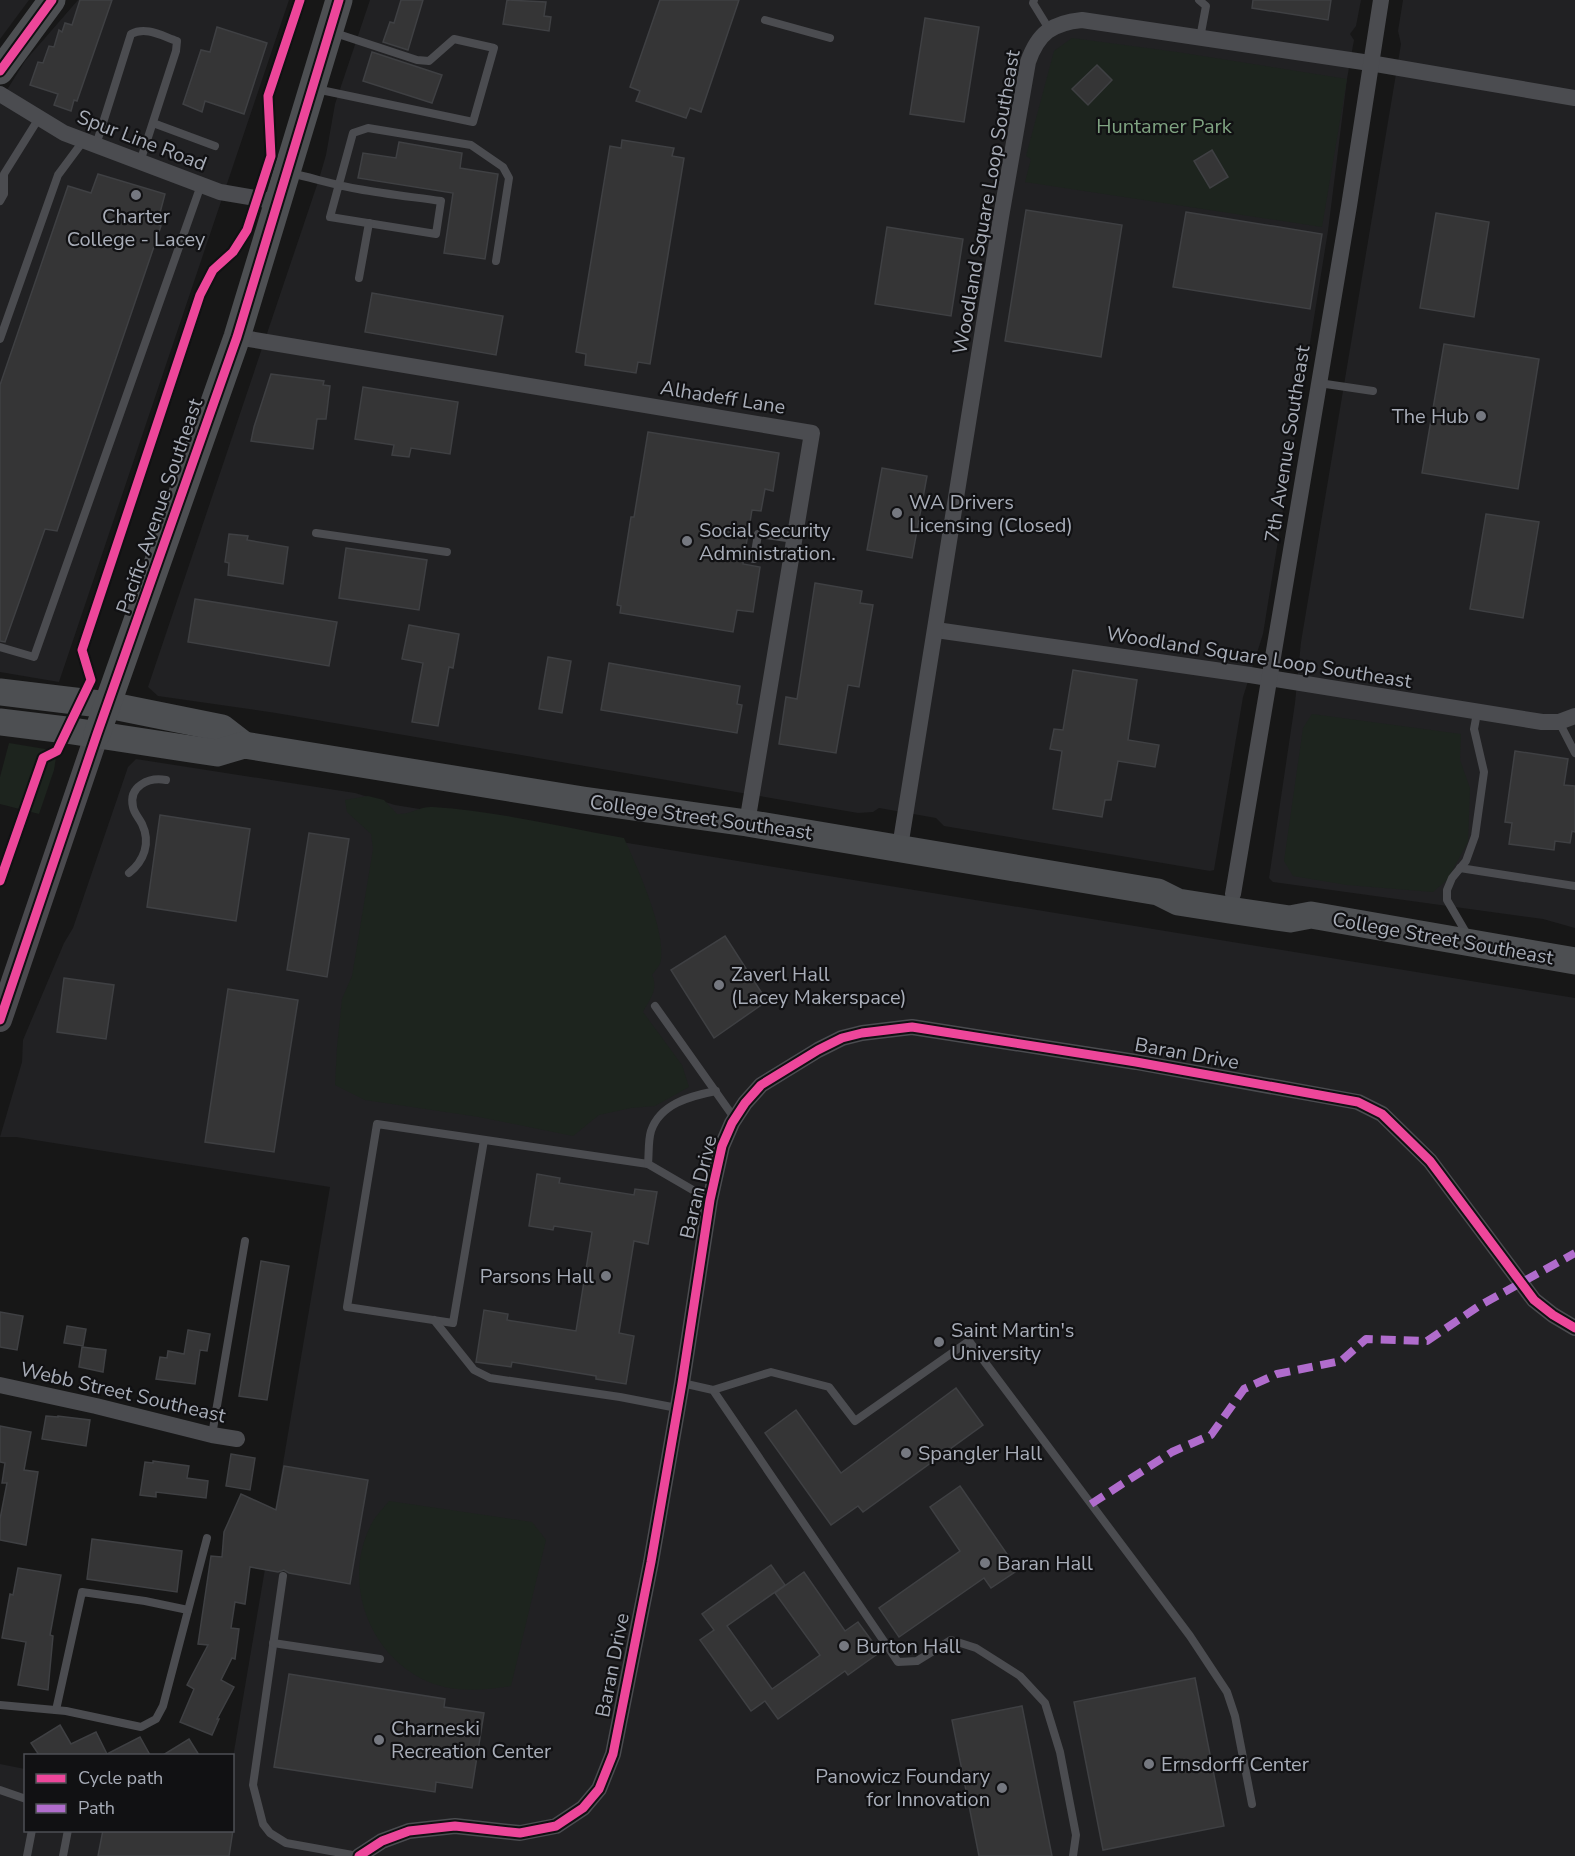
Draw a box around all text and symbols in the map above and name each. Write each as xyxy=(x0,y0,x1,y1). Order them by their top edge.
street label: Woodland Square Loop Southeast xyxy=(946,47,1027,356)
street label: Spur Line Road xyxy=(73,103,210,178)
park label: Huntamer Park xyxy=(1096,113,1233,140)
marker: Charter College - Lacey xyxy=(129,188,143,202)
place label: Charter College - Lacey xyxy=(67,203,206,253)
street label: 7th Avenue Southeast xyxy=(1259,342,1317,545)
street label: Alhadeff Lane xyxy=(658,374,787,421)
street label: Pacific Avenue Southeast xyxy=(110,394,209,618)
place label: The Hub xyxy=(1392,403,1469,430)
marker: The Hub xyxy=(1474,409,1488,423)
place label: WA Drivers Licensing (Closed) xyxy=(909,489,1073,539)
marker: WA Drivers Licensing (Closed) xyxy=(890,506,904,520)
place label: Social Security Administration. xyxy=(699,517,836,567)
marker: Social Security Administration. xyxy=(680,534,694,548)
street label: Woodland Square Loop Southeast xyxy=(1104,620,1414,695)
street label: College Street Southeast xyxy=(588,789,815,847)
street label: College Street Southeast xyxy=(1330,906,1557,971)
place label: Zaverl Hall (Lacey Makerspace) xyxy=(731,961,907,1011)
marker: Zaverl Hall (Lacey Makerspace) xyxy=(712,978,726,992)
street label: Baran Drive xyxy=(1133,1031,1241,1076)
street label: Baran Drive xyxy=(673,1133,724,1242)
place label: Parsons Hall xyxy=(480,1263,594,1290)
marker: Parsons Hall xyxy=(599,1269,613,1283)
place label: Saint Martin's University xyxy=(951,1317,1074,1367)
marker: Saint Martin's University xyxy=(932,1335,946,1349)
street label: Webb Street Southeast xyxy=(17,1356,229,1430)
place label: Spangler Hall xyxy=(918,1440,1042,1467)
marker: Spangler Hall xyxy=(899,1446,913,1460)
place label: Baran Hall xyxy=(997,1550,1093,1577)
marker: Baran Hall xyxy=(978,1556,992,1570)
street label: Baran Drive xyxy=(589,1611,636,1720)
place label: Burton Hall xyxy=(856,1633,961,1660)
marker: Burton Hall xyxy=(837,1639,851,1653)
place label: Charneski Recreation Center xyxy=(391,1715,551,1765)
marker: Charneski Recreation Center xyxy=(372,1733,386,1747)
place label: Ernsdorff Center xyxy=(1161,1751,1309,1778)
legend xyxy=(24,1754,234,1832)
marker: Ernsdorff Center xyxy=(1142,1757,1156,1771)
place label: Panowicz Foundary for Innovation xyxy=(815,1763,991,1813)
text: Cycle path xyxy=(78,1766,163,1790)
marker: Panowicz Foundary for Innovation xyxy=(995,1781,1009,1795)
text: Path xyxy=(78,1796,115,1820)

